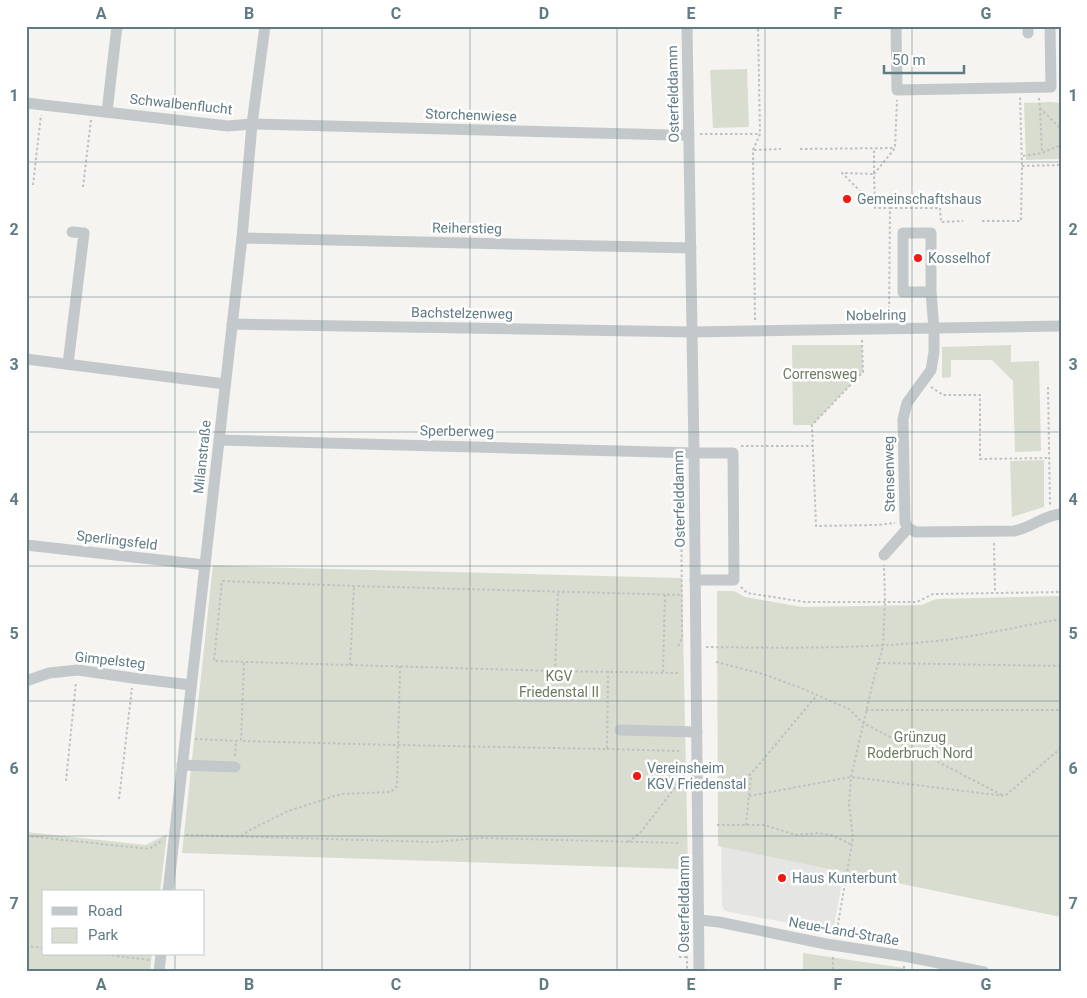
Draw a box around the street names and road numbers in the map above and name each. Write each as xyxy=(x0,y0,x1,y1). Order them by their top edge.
street label: Osterfelddamm xyxy=(664,45,682,143)
street label: Schwalbenflucht xyxy=(129,91,234,117)
street label: Storchenwiese xyxy=(425,105,517,125)
street label: Reiherstieg xyxy=(432,219,502,237)
street label: Bachstelzenweg xyxy=(411,304,513,322)
street label: Nobelring xyxy=(846,306,906,324)
street label: Milanstraße xyxy=(190,419,214,495)
street label: Sperberweg xyxy=(420,422,494,440)
street label: Stensenweg xyxy=(880,436,898,512)
street label: Osterfelddamm xyxy=(670,450,688,548)
street label: Sperlingsfeld xyxy=(76,527,158,553)
street label: Gimpelsteg xyxy=(74,648,146,672)
street label: Osterfelddamm xyxy=(676,855,692,953)
street label: Neue-Land-Straße xyxy=(788,913,900,949)

